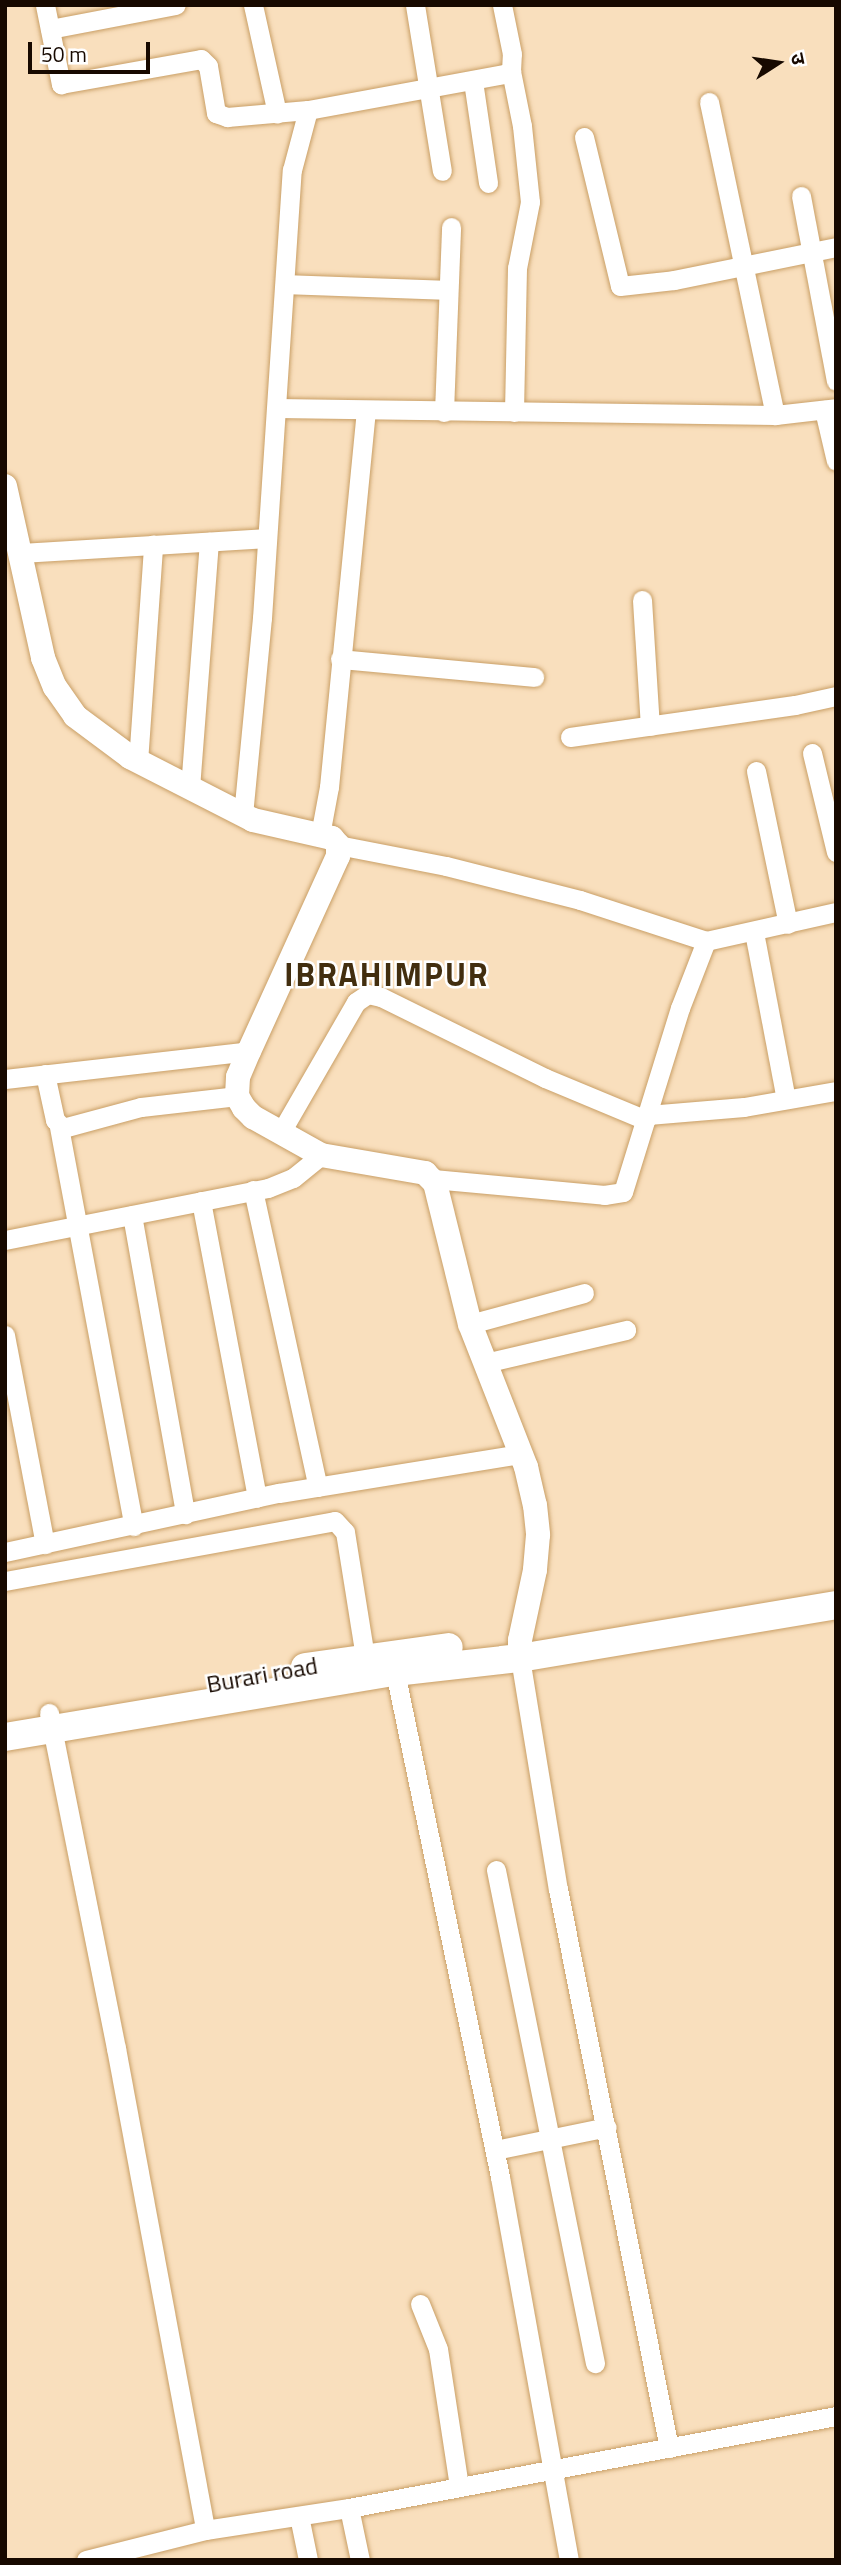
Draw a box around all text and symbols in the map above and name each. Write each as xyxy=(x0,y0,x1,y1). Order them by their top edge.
scale bar xyxy=(32,28,154,72)
north arrow xyxy=(743,28,813,98)
text: 50 m xyxy=(41,38,87,70)
text: उ xyxy=(784,50,814,67)
district label: IBRAHIMPUR xyxy=(286,955,488,993)
street label: Burari road xyxy=(204,1651,320,1699)

